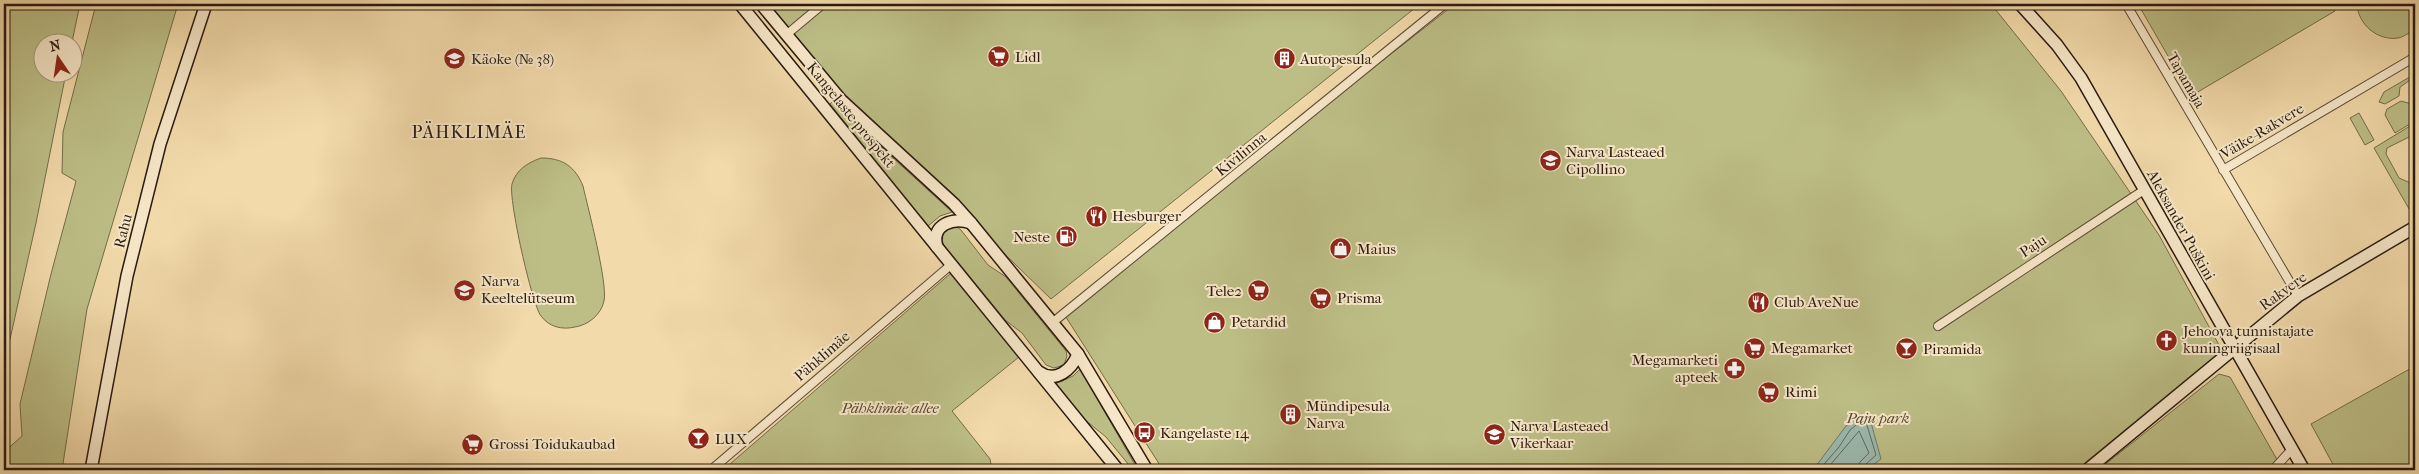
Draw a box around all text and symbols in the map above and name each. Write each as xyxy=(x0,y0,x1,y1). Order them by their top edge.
north arrow xyxy=(32,32,82,82)
text: N xyxy=(48,36,63,55)
supermarket icon: Lidl xyxy=(987,45,1011,69)
school or university icon: Käoke (№ 38) xyxy=(443,47,467,71)
building icon: Autopesula xyxy=(1272,47,1296,71)
place label: Lidl xyxy=(1015,48,1041,66)
street label: Tapamaja xyxy=(2163,49,2210,112)
place label: Käoke (№ 38) xyxy=(471,50,554,68)
place label: Autopesula xyxy=(1299,50,1373,68)
street label: Kangelaste prospekt xyxy=(803,59,900,172)
street label: Väike-Rakvere xyxy=(2216,99,2307,163)
district label: PÄHKLIMÄE xyxy=(411,121,527,143)
street label: Kivilinna xyxy=(1212,127,1271,180)
place label: Narva Lasteaed Cipollino xyxy=(1566,143,1666,178)
school or university icon: Narva Lasteaed Cipollino xyxy=(1538,149,1562,173)
street label: Aleksander Puškini xyxy=(2143,166,2219,284)
restaurant icon: Hesburger xyxy=(1084,204,1108,228)
place label: Hesburger xyxy=(1112,207,1182,225)
street label: Rahu xyxy=(110,211,136,250)
fuel station icon: Neste xyxy=(1054,225,1078,249)
place label: Neste xyxy=(1013,228,1051,246)
street label: Paju xyxy=(2016,230,2050,261)
shop icon: Maius xyxy=(1329,237,1353,261)
place label: Maius xyxy=(1357,240,1396,258)
street label: Rakvere xyxy=(2256,267,2311,314)
place label: Narva Keeltelütseum xyxy=(481,272,575,307)
school or university icon: Narva Keeltelütseum xyxy=(453,278,477,302)
supermarket icon: Tele2 xyxy=(1246,279,1270,303)
place label: Tele2 xyxy=(1207,282,1242,300)
supermarket icon: Prisma xyxy=(1309,286,1333,310)
place label: Prisma xyxy=(1337,289,1383,307)
restaurant icon: Club AveNue xyxy=(1746,290,1770,314)
place label: Club AveNue xyxy=(1774,293,1859,311)
shop icon: Petardid xyxy=(1203,310,1227,334)
place label: Petardid xyxy=(1231,313,1287,331)
place label: Jehoova tunnistajate kuningriigisaal xyxy=(2182,322,2314,357)
street label: Pähklimäe xyxy=(791,327,854,385)
church icon: Jehoova tunnistajate kuningriigisaal xyxy=(2155,328,2179,352)
supermarket icon: Megamarket xyxy=(1743,336,1767,360)
bar icon: Piramida xyxy=(1895,337,1919,361)
place label: Megamarket xyxy=(1771,339,1853,357)
place label: Piramida xyxy=(1923,340,1983,358)
place label: Megamarketi apteek xyxy=(1632,351,1719,386)
pharmacy icon: Megamarketi apteek xyxy=(1722,357,1746,381)
supermarket icon: Rimi xyxy=(1757,380,1781,404)
place label: Rimi xyxy=(1785,383,1818,401)
place label: Mündipesula Narva xyxy=(1306,397,1391,432)
park label: Pähklimäe allee xyxy=(840,399,940,417)
building icon: Mündipesula Narva xyxy=(1278,403,1302,427)
park label: Paju park xyxy=(1846,409,1910,427)
place label: Narva Lasteaed Vikerkaar xyxy=(1509,417,1610,452)
bus stop icon: Kangelaste 14 xyxy=(1132,421,1156,445)
school or university icon: Narva Lasteaed Vikerkaar xyxy=(1482,423,1506,447)
place label: Kangelaste 14 xyxy=(1160,424,1250,442)
bar icon: LUX xyxy=(687,427,711,451)
place label: LUX xyxy=(715,430,747,448)
supermarket icon: Grossi Toidukaubad xyxy=(461,432,485,456)
place label: Grossi Toidukaubad xyxy=(489,435,616,453)

